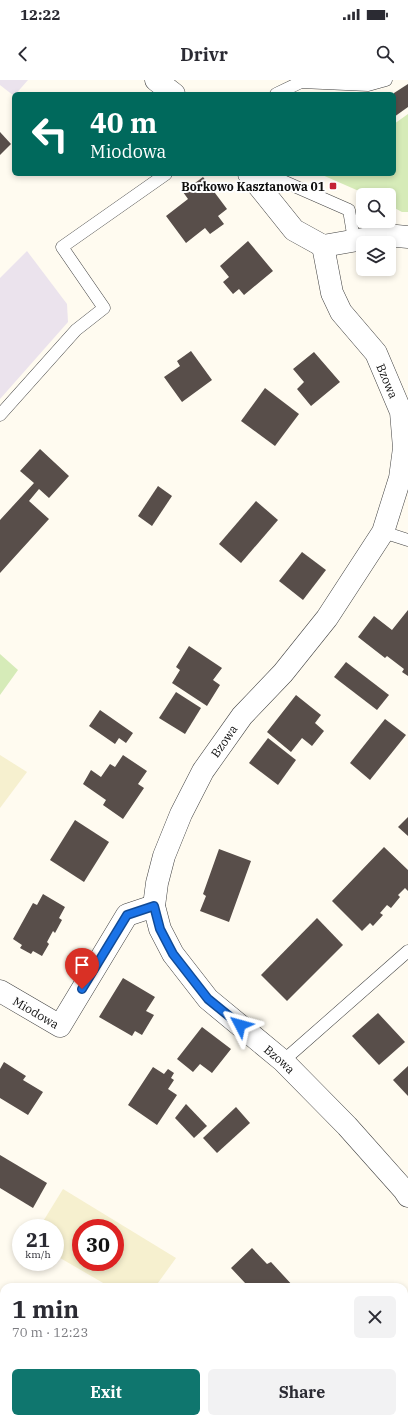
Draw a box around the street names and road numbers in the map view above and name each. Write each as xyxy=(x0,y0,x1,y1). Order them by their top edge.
street label: Bzowa xyxy=(374,361,402,401)
street label: Bzowa xyxy=(207,721,241,760)
street label: Miodowa xyxy=(11,993,62,1032)
street label: Bzowa xyxy=(261,1041,299,1077)

